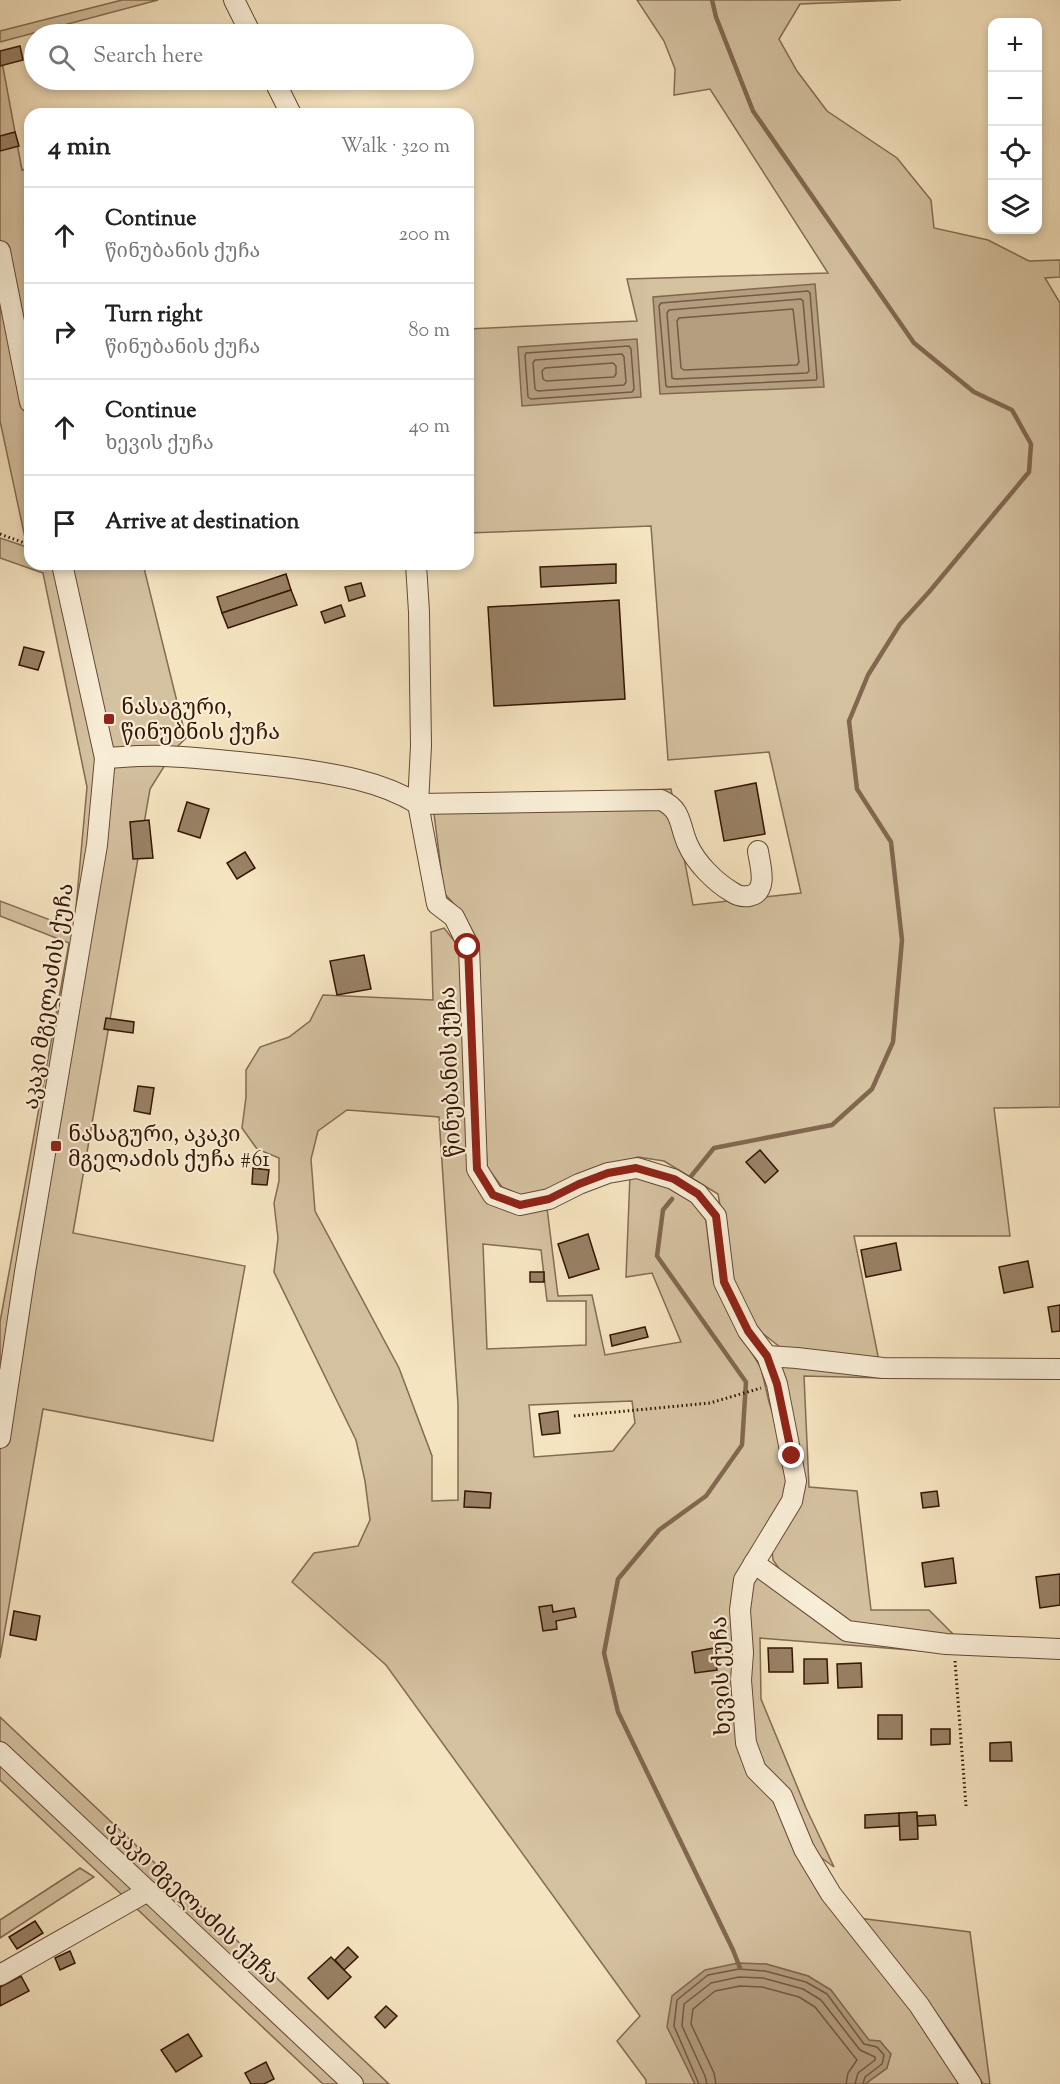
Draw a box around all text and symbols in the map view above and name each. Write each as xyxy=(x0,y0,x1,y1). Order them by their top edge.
map controls xyxy=(988,18,1042,234)
button: + xyxy=(988,18,1042,72)
search box xyxy=(24,24,474,90)
icon: search xyxy=(45,41,78,74)
text: Search here xyxy=(93,41,203,73)
button: − xyxy=(988,72,1042,126)
button: locate xyxy=(988,126,1042,180)
text: 4 min xyxy=(48,129,111,166)
text: Walk · 320 m xyxy=(341,133,450,162)
button: layers xyxy=(988,180,1042,234)
text: Continue xyxy=(105,204,196,236)
icon: ahead xyxy=(48,219,81,252)
text: 200 m xyxy=(399,221,450,250)
text: წინუბანის ქუჩა xyxy=(105,238,260,267)
text: Turn right xyxy=(105,300,202,332)
icon: right xyxy=(48,315,81,348)
text: 80 m xyxy=(409,317,450,346)
text: წინუბანის ქუჩა xyxy=(105,334,260,363)
text: Continue xyxy=(105,396,196,428)
icon: ahead xyxy=(48,411,81,444)
text: 40 m xyxy=(409,413,450,442)
text: ხევის ქუჩა xyxy=(105,430,214,459)
icon: arrive xyxy=(48,507,81,540)
text: Arrive at destination xyxy=(105,507,300,539)
place label: ნასაგური, წინუბნის ქუჩა xyxy=(121,693,280,750)
marker: ნასაგური, წინუბნის ქუჩა xyxy=(102,712,116,726)
street label: აკაკი მგელაძის ქუჩა xyxy=(16,881,84,1112)
route start xyxy=(454,933,480,959)
street label: წინუბანის ქუჩა xyxy=(433,986,471,1158)
place label: ნასაგური, აკაკი მგელაძის ქუჩა #61 xyxy=(68,1120,270,1177)
marker: ნასაგური, აკაკი მგელაძის ქუჩა #61 xyxy=(49,1139,63,1153)
route end xyxy=(778,1442,804,1468)
street label: ხევის ქუჩა xyxy=(705,1616,741,1736)
street label: აკაკი მგელაძის ქუჩა xyxy=(96,1814,285,1993)

